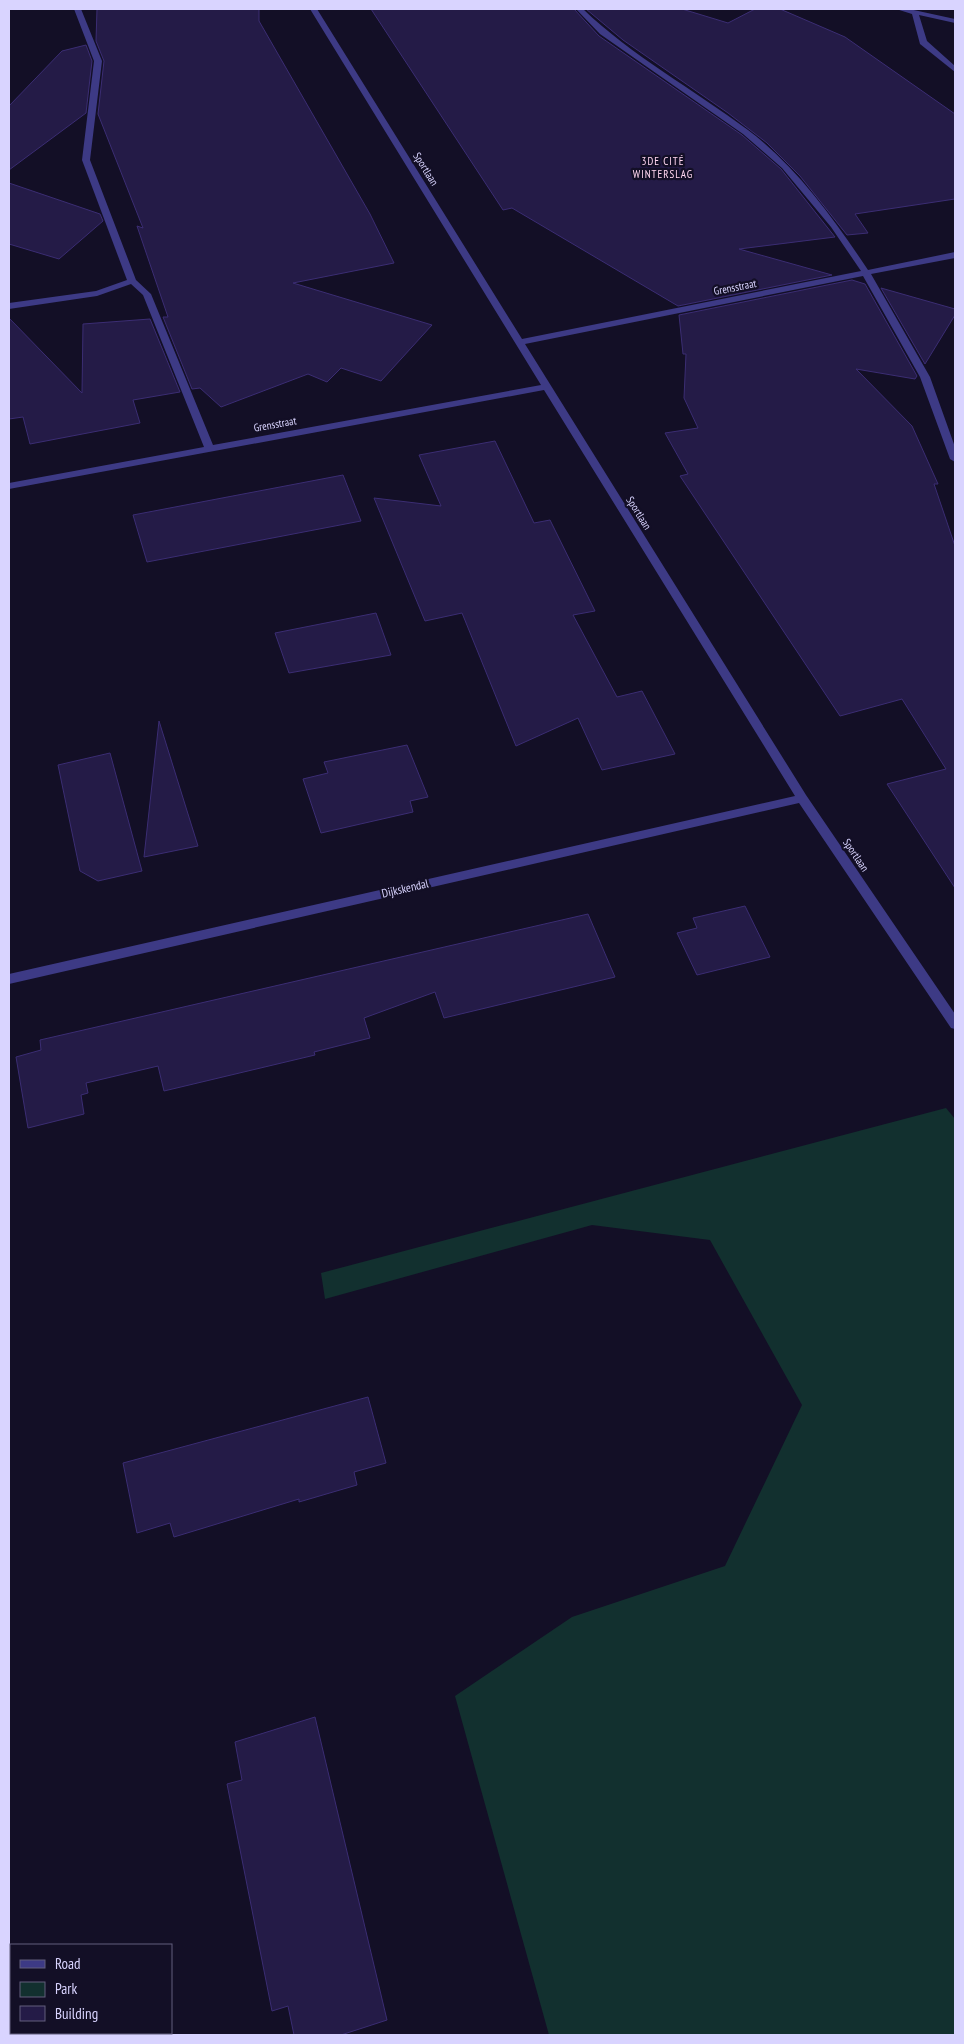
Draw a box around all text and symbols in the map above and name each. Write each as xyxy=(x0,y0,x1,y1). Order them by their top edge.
street label: Sportlaan xyxy=(410,150,442,188)
district label: 3DE CITÉ WINTERSLAG xyxy=(633,154,693,181)
street label: Grensstraat xyxy=(713,276,757,298)
street label: Grensstraat xyxy=(253,413,297,435)
street label: Sportlaan xyxy=(623,494,655,532)
street label: Sportlaan xyxy=(840,836,872,874)
street label: Dijkskendal xyxy=(380,875,430,901)
legend xyxy=(10,1944,172,2034)
text: Road xyxy=(55,1954,81,1973)
text: Park xyxy=(55,1979,77,1998)
text: Building xyxy=(55,2004,98,2023)

